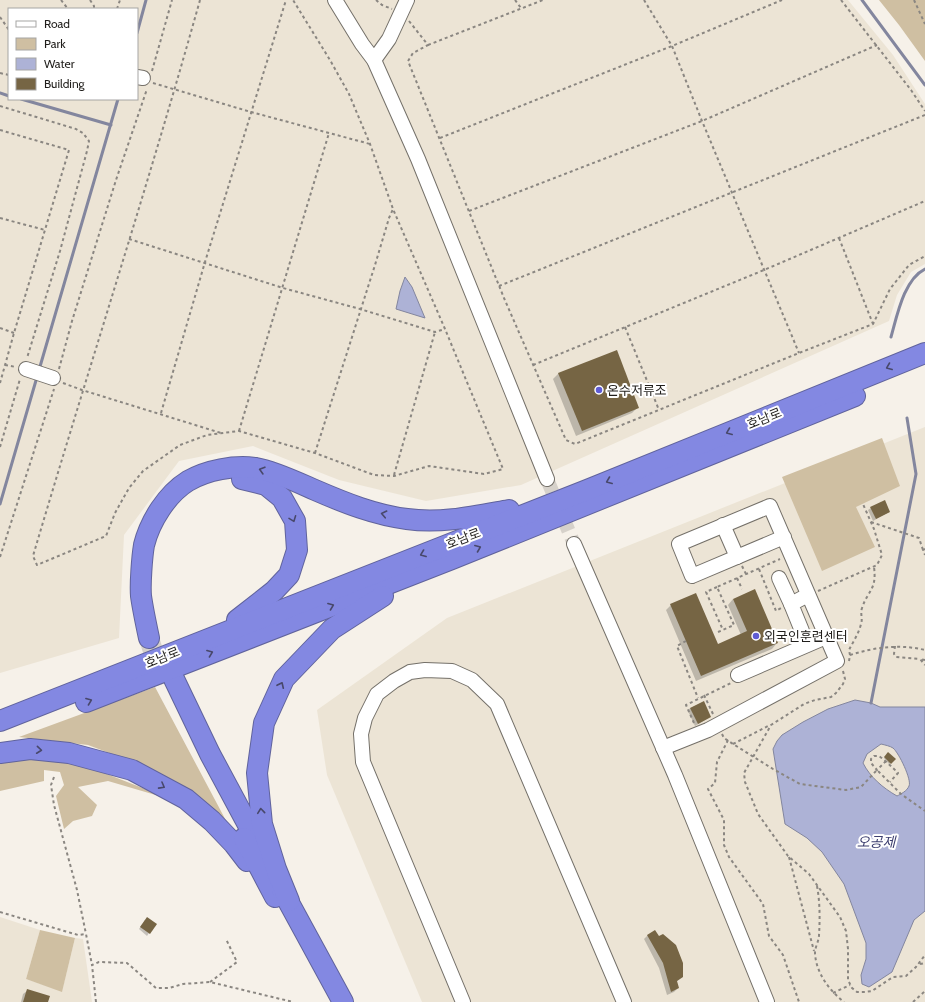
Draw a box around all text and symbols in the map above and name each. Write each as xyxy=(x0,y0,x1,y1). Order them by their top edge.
legend xyxy=(8,8,138,100)
text: Road xyxy=(44,16,70,31)
text: Park xyxy=(44,36,66,51)
text: Water xyxy=(44,56,75,71)
text: Building xyxy=(44,76,86,91)
one-way arrow xyxy=(885,363,892,371)
place label: 온수저류조 xyxy=(607,382,667,398)
marker: 온수저류조 xyxy=(594,385,604,395)
street label: 호남로 xyxy=(744,404,784,432)
one-way arrow xyxy=(726,427,734,435)
one-way arrow xyxy=(259,466,266,475)
one-way arrow xyxy=(605,476,612,484)
one-way arrow xyxy=(381,511,387,519)
one-way arrow xyxy=(288,515,296,522)
street label: 호남로 xyxy=(443,524,483,552)
one-way arrow xyxy=(474,545,481,553)
one-way arrow xyxy=(419,549,426,557)
one-way arrow xyxy=(327,603,334,611)
place label: 외국인훈련센터 xyxy=(764,628,848,644)
marker: 외국인훈련센터 xyxy=(751,631,761,641)
street label: 호남로 xyxy=(142,643,182,671)
one-way arrow xyxy=(206,650,213,658)
one-way arrow xyxy=(276,682,284,689)
one-way arrow xyxy=(85,697,92,705)
one-way arrow xyxy=(36,745,42,754)
one-way arrow xyxy=(158,781,165,789)
one-way arrow xyxy=(257,808,266,814)
water label: 오공제 xyxy=(857,833,897,851)

